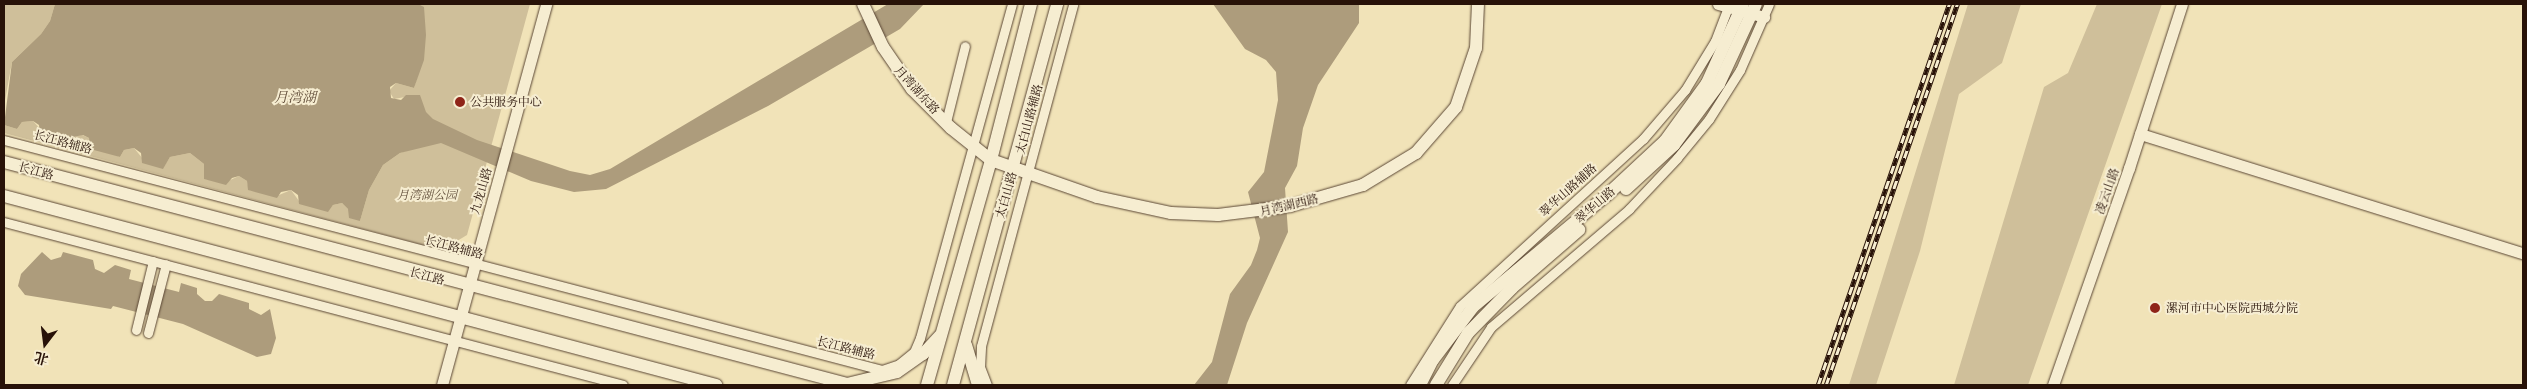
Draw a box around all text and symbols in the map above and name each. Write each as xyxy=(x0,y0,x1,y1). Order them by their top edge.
street label: 月湾湖东路 xyxy=(892,63,942,117)
street label: 太白山路辅路 xyxy=(1013,82,1045,156)
water label: 月湾湖 xyxy=(274,89,316,105)
place label: 公共服务中心 xyxy=(470,95,542,109)
marker: 公共服务中心 xyxy=(454,96,466,108)
street label: 长江路辅路 xyxy=(32,127,94,157)
street label: 长江路 xyxy=(17,159,55,183)
street label: 翠华山路辅路 xyxy=(1536,161,1600,219)
street label: 九龙山路 xyxy=(467,166,495,216)
street label: 凌云山路 xyxy=(2092,166,2122,216)
street label: 太白山路 xyxy=(992,170,1020,220)
street label: 翠华山路 xyxy=(1572,184,1618,226)
park label: 月湾湖公园 xyxy=(397,188,457,202)
street label: 月湾湖西路 xyxy=(1258,191,1320,219)
street label: 长江路辅路 xyxy=(423,232,485,262)
street label: 长江路 xyxy=(408,264,446,288)
marker: 漯河市中心医院西城分院 xyxy=(2148,301,2162,315)
place label: 漯河市中心医院西城分院 xyxy=(2166,301,2298,315)
north arrow xyxy=(20,319,70,369)
street label: 长江路辅路 xyxy=(815,334,877,362)
text: 北 xyxy=(32,348,50,369)

